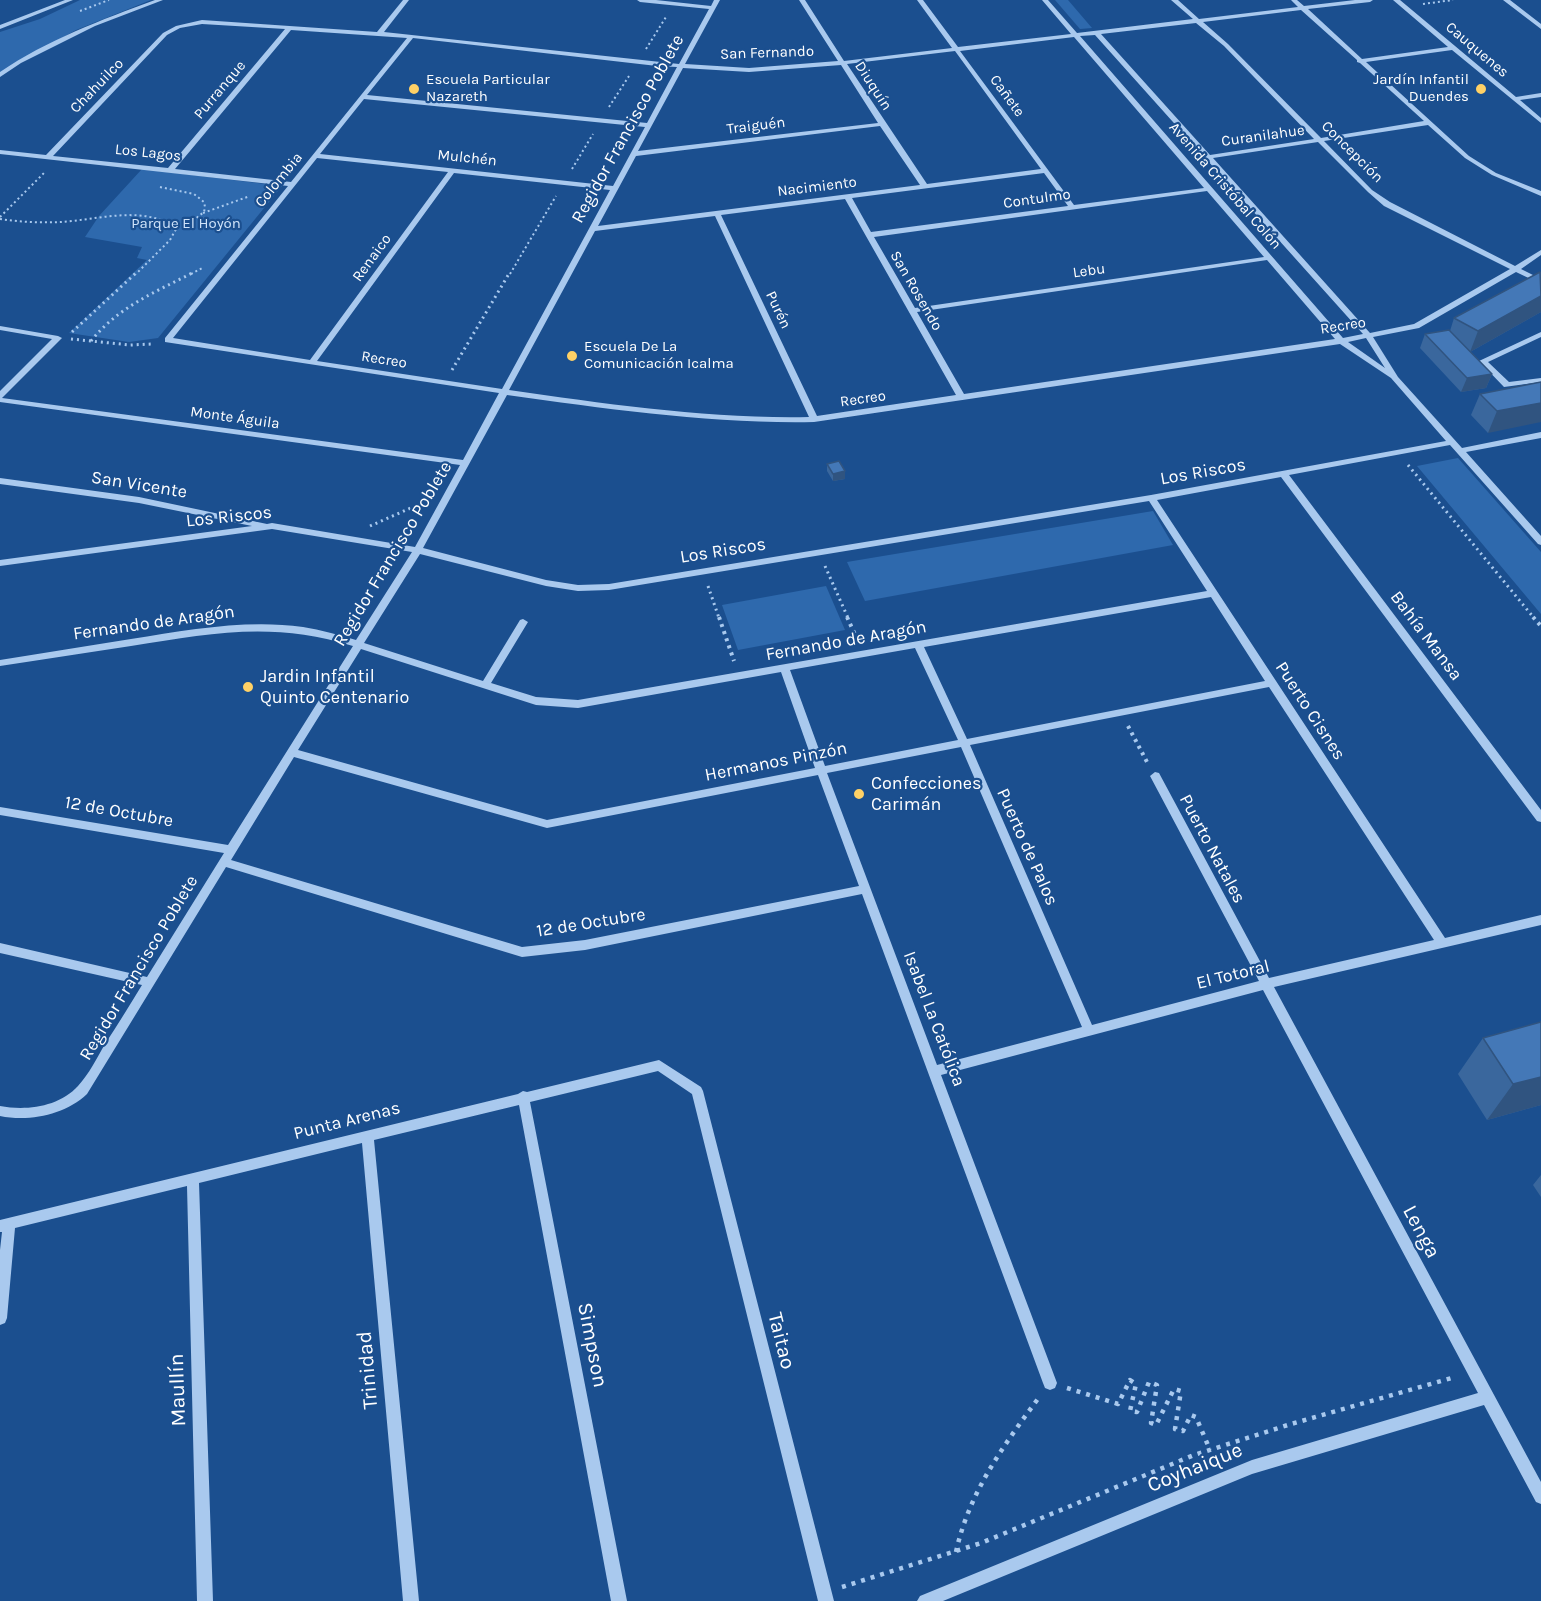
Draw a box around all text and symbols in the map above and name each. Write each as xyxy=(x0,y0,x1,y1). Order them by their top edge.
street label: Cauquenes xyxy=(1442,18,1512,82)
street label: Regidor Francisco Poblete xyxy=(567,31,689,227)
street label: San Fernando xyxy=(720,42,814,64)
street label: Chahuilco xyxy=(66,55,128,117)
street label: Purranque xyxy=(190,57,250,123)
street label: Diuquín xyxy=(851,58,895,114)
place label: Escuela Particular Nazareth xyxy=(426,71,550,106)
street label: Cañete xyxy=(986,71,1028,121)
place label: Jardín Infantil Duendes xyxy=(1373,71,1469,106)
marker: Escuela Particular Nazareth xyxy=(407,82,421,96)
marker: Jardín Infantil Duendes xyxy=(1474,82,1488,96)
street label: Traiguén xyxy=(726,113,786,139)
street label: Concepción xyxy=(1317,117,1387,187)
street label: Avenida Cristóbal Colón xyxy=(1165,119,1285,253)
street label: Curanilahue xyxy=(1220,121,1306,151)
street label: Los Lagos xyxy=(114,141,182,165)
street label: Mulchén xyxy=(436,146,498,170)
street label: Colombia xyxy=(251,149,307,211)
street label: Nacimiento xyxy=(776,173,858,201)
street label: Contulmo xyxy=(1002,185,1072,213)
park label: Parque El Hoyón xyxy=(131,215,241,233)
street label: Renaico xyxy=(349,231,395,285)
street label: San Rosendo xyxy=(886,248,946,334)
street label: Lebu xyxy=(1072,260,1106,282)
street label: Purén xyxy=(761,288,795,332)
street label: Recreo xyxy=(1319,314,1367,338)
place label: Escuela De La Comunicación Icalma xyxy=(584,338,734,373)
street label: Recreo xyxy=(360,348,408,372)
marker: Escuela De La Comunicación Icalma xyxy=(565,349,579,363)
street label: Recreo xyxy=(839,387,887,411)
street label: Monte Águila xyxy=(189,403,281,433)
street label: Los Riscos xyxy=(1159,454,1247,490)
street label: Regidor Francisco Poblete xyxy=(329,458,457,650)
street label: San Vicente xyxy=(89,467,189,503)
street label: Los Riscos xyxy=(185,502,273,532)
street label: Los Riscos xyxy=(679,534,767,568)
street label: Bahía Mansa xyxy=(1385,587,1467,685)
street label: Fernando de Aragón xyxy=(72,601,236,645)
street label: Fernando de Aragón xyxy=(764,616,928,666)
street label: Puerto Cisnes xyxy=(1270,658,1350,764)
place label: Jardin Infantil Quinto Centenario xyxy=(260,666,409,708)
marker: Jardin Infantil Quinto Centenario xyxy=(241,680,255,694)
street label: Hermanos Pinzón xyxy=(703,738,849,786)
place label: Confecciones Carimán xyxy=(871,773,981,816)
street label: Puerto de Palos xyxy=(992,785,1062,909)
marker: Confecciones Carimán xyxy=(852,787,866,801)
street label: Puerto Natales xyxy=(1174,791,1250,907)
street label: 12 de Octubre xyxy=(63,792,175,832)
street label: Regidor Francisco Poblete xyxy=(75,872,203,1064)
street label: 12 de Octubre xyxy=(535,904,647,942)
street label: Isabel La Católica xyxy=(898,948,970,1090)
street label: El Totoral xyxy=(1194,955,1272,995)
street label: Punta Arenas xyxy=(292,1097,402,1145)
street label: Lenga xyxy=(1397,1201,1445,1263)
street label: Simpson xyxy=(571,1300,613,1390)
street label: Taitao xyxy=(762,1310,800,1372)
street label: Trinidad xyxy=(352,1330,384,1410)
street label: Maullín xyxy=(164,1353,192,1427)
street label: Coyhaique xyxy=(1144,1438,1246,1498)

